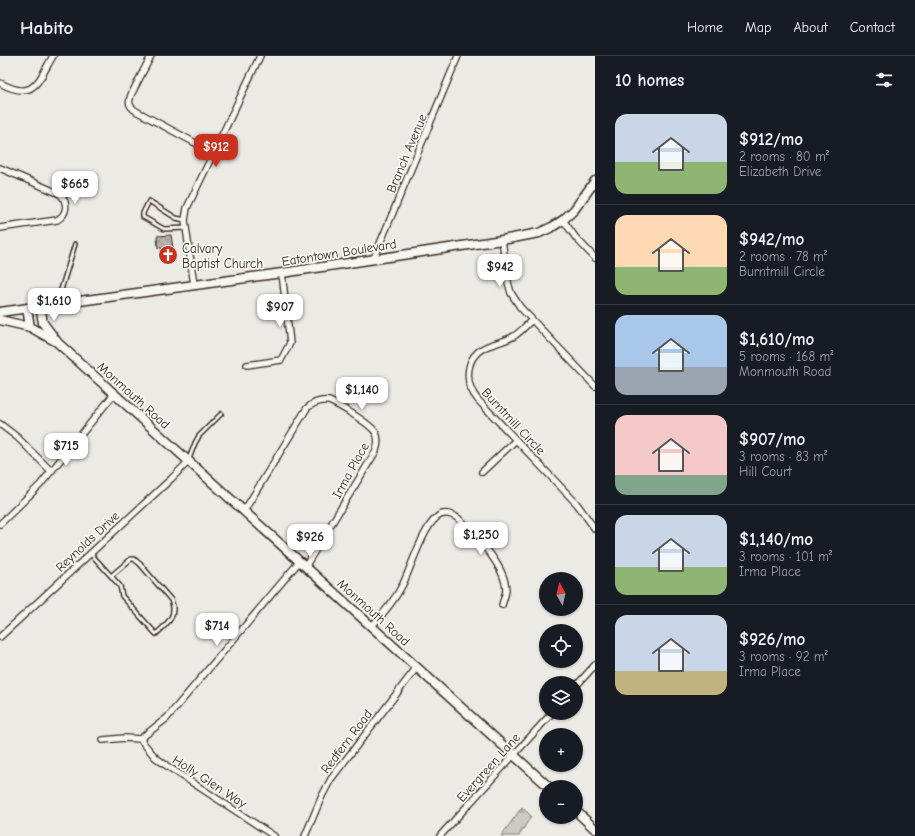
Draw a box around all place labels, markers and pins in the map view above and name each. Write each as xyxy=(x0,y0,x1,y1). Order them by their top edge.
pin: $912 xyxy=(192,134,240,168)
pin: $665 xyxy=(51,171,99,205)
place label: Calvary Baptist Church xyxy=(182,241,263,271)
church icon: Calvary Baptist Church xyxy=(157,244,179,266)
pin: $942 xyxy=(476,254,524,288)
pin: $1,610 xyxy=(21,288,87,322)
pin: $907 xyxy=(256,294,304,328)
pin: $1,140 xyxy=(329,377,395,411)
pin: $715 xyxy=(42,433,90,467)
pin: $1,250 xyxy=(448,522,514,556)
pin: $926 xyxy=(286,524,334,558)
pin: $714 xyxy=(193,613,241,647)

